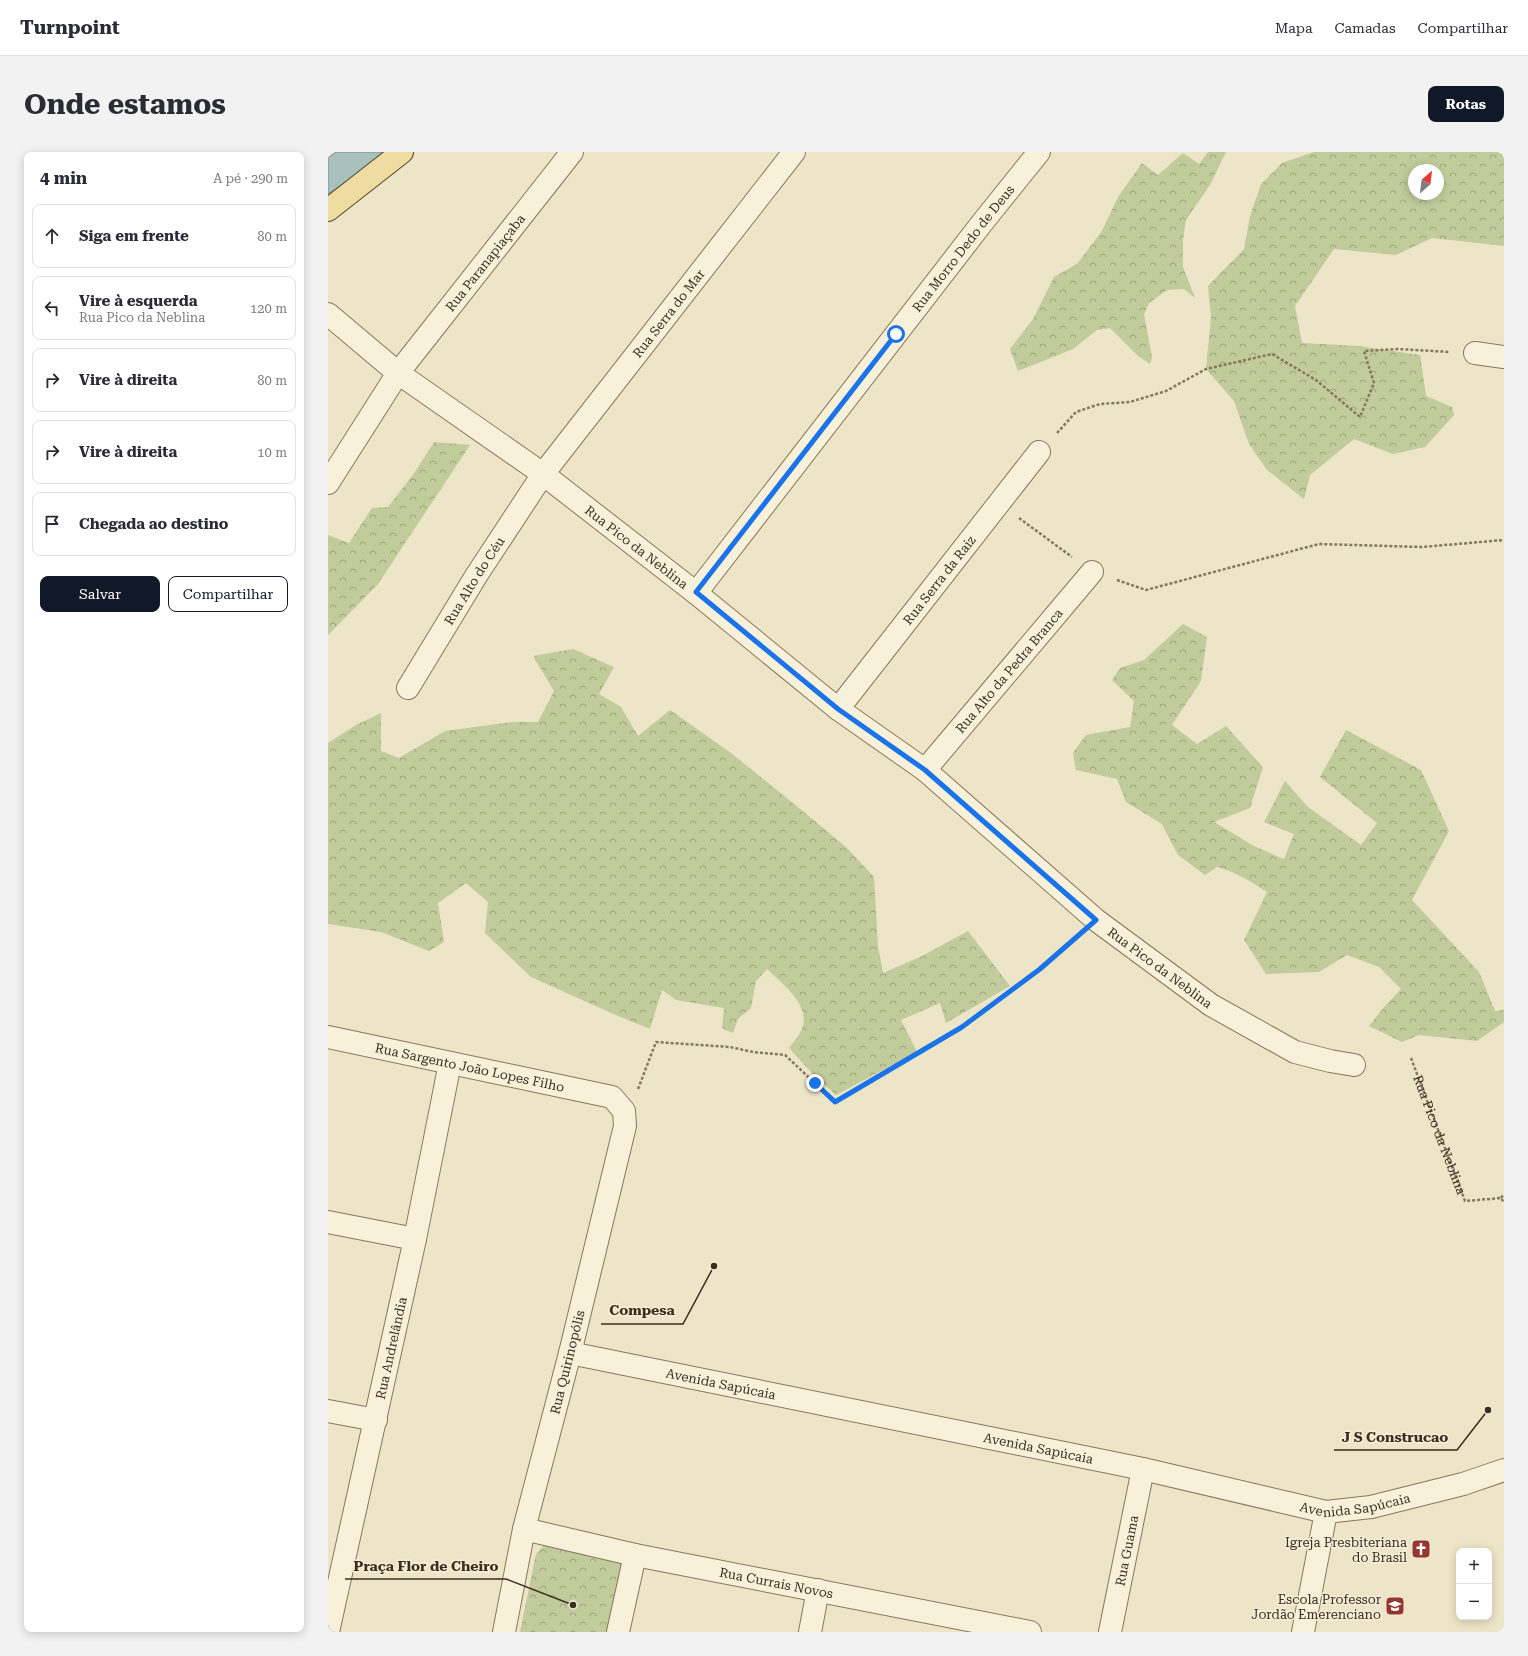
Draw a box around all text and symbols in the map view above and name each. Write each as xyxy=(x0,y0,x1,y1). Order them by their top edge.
text: Turnpoint xyxy=(20,16,120,39)
text: Mapa xyxy=(1275,20,1312,36)
text: Camadas xyxy=(1334,20,1396,36)
text: Compartilhar xyxy=(1418,20,1508,36)
button: Rotas xyxy=(1428,86,1504,122)
text: Onde estamos xyxy=(24,88,226,121)
north arrow xyxy=(1408,164,1444,200)
text: 4 min xyxy=(40,168,87,188)
text: A pé · 290 m xyxy=(213,171,288,186)
street label: Rua Morro Dedo de Deus xyxy=(909,182,1017,315)
street label: Rua Paranapiaçaba xyxy=(443,211,528,314)
icon: ahead xyxy=(41,225,63,247)
text: Siga em frente xyxy=(79,227,189,245)
text: 80 m xyxy=(257,229,287,244)
street label: Rua Serra do Mar xyxy=(630,266,708,361)
text: Vire à esquerda xyxy=(79,292,198,310)
icon: left xyxy=(41,297,63,319)
text: 120 m xyxy=(250,301,287,316)
text: Rua Pico da Neblina xyxy=(79,310,205,325)
route start xyxy=(887,325,905,343)
icon: right xyxy=(41,369,63,391)
text: Vire à direita xyxy=(79,371,177,389)
text: 80 m xyxy=(257,373,287,388)
icon: right xyxy=(41,441,63,463)
text: Vire à direita xyxy=(79,443,177,461)
text: 10 m xyxy=(257,445,287,460)
street label: Rua Pico da Neblina xyxy=(582,503,691,592)
icon: arrive xyxy=(41,513,63,535)
text: Chegada ao destino xyxy=(79,515,228,533)
street label: Rua Serra da Raiz xyxy=(900,533,979,627)
street label: Rua Alto do Céu xyxy=(441,534,508,628)
button: Salvar xyxy=(40,576,160,612)
button: Compartilhar xyxy=(168,576,288,612)
street label: Rua Alto da Pedra Branca xyxy=(952,606,1066,736)
street label: Rua Pico da Neblina xyxy=(1105,924,1215,1011)
street label: Rua Sargento João Lopes Filho xyxy=(374,1040,566,1095)
street label: Rua Pico da Neblina xyxy=(1410,1073,1469,1197)
route end xyxy=(806,1074,824,1092)
street label: Rua Andrelândia xyxy=(373,1295,410,1401)
callout: Compesa xyxy=(601,1298,683,1324)
text: Compesa xyxy=(609,1302,676,1318)
street label: Rua Quirinopólis xyxy=(547,1309,588,1416)
street label: Avenida Sapúcaia xyxy=(665,1366,777,1402)
callout: J S Construcao xyxy=(1334,1424,1457,1450)
text: J S Construcao xyxy=(1342,1429,1448,1445)
street label: Avenida Sapúcaia xyxy=(982,1430,1095,1467)
street label: Avenida Sapúcaia xyxy=(1298,1491,1412,1520)
street label: Rua Guama xyxy=(1112,1514,1141,1587)
place label: Igreja Presbiteriana do Brasil xyxy=(1285,1535,1407,1565)
church icon: Igreja Presbiteriana do Brasil xyxy=(1410,1538,1432,1560)
map controls xyxy=(1456,1548,1492,1620)
button: + xyxy=(1456,1548,1492,1584)
callout: Praça Flor de Cheiro xyxy=(345,1553,506,1579)
text: Praça Flor de Cheiro xyxy=(353,1558,499,1574)
street label: Rua Currais Novos xyxy=(718,1565,834,1601)
button: − xyxy=(1456,1584,1492,1620)
place label: Escola Professor Jordão Emerenciano xyxy=(1251,1592,1382,1622)
school or university icon: Escola Professor Jordão Emerenciano xyxy=(1384,1595,1406,1617)

